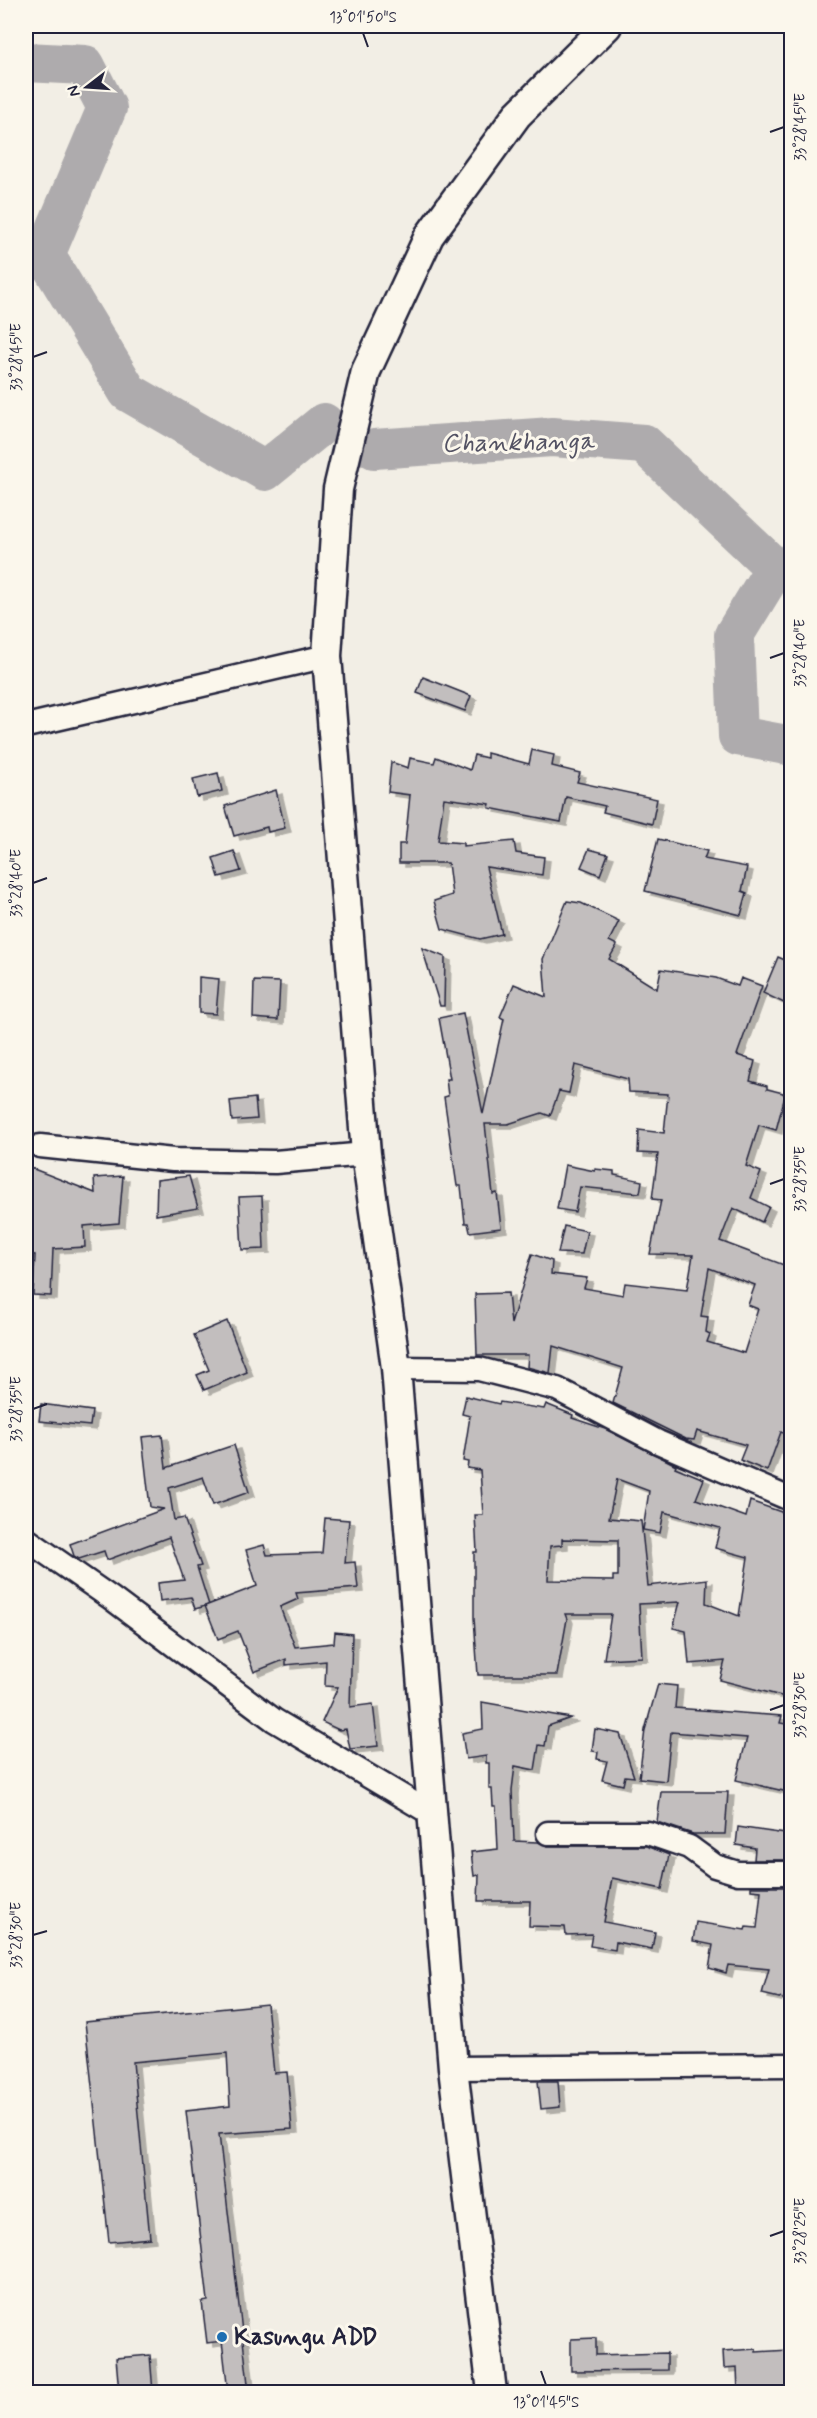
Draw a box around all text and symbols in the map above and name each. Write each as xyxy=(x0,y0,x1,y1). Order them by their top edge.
text: 13°01'50"S xyxy=(329,8,397,28)
north arrow xyxy=(57,57,117,117)
text: N xyxy=(62,83,86,99)
text: 33°28'45"E xyxy=(791,93,811,161)
text: 33°28'45"E xyxy=(7,323,27,391)
water label: Chankhanga xyxy=(442,425,596,461)
text: 33°28'40"E xyxy=(791,619,811,687)
text: 33°28'40"E xyxy=(7,849,27,917)
text: 33°28'35"E xyxy=(791,1146,811,1212)
text: 33°28'35"E xyxy=(7,1376,27,1442)
text: 33°28'30"E xyxy=(791,1672,811,1738)
text: 33°28'30"E xyxy=(7,1902,27,1968)
text: 33°28'25"E xyxy=(791,2198,811,2264)
place label: Kasungu ADD xyxy=(234,2322,378,2354)
marker: Kasungu ADD xyxy=(215,2330,229,2344)
text: 13°01'45"S xyxy=(513,2393,579,2413)

